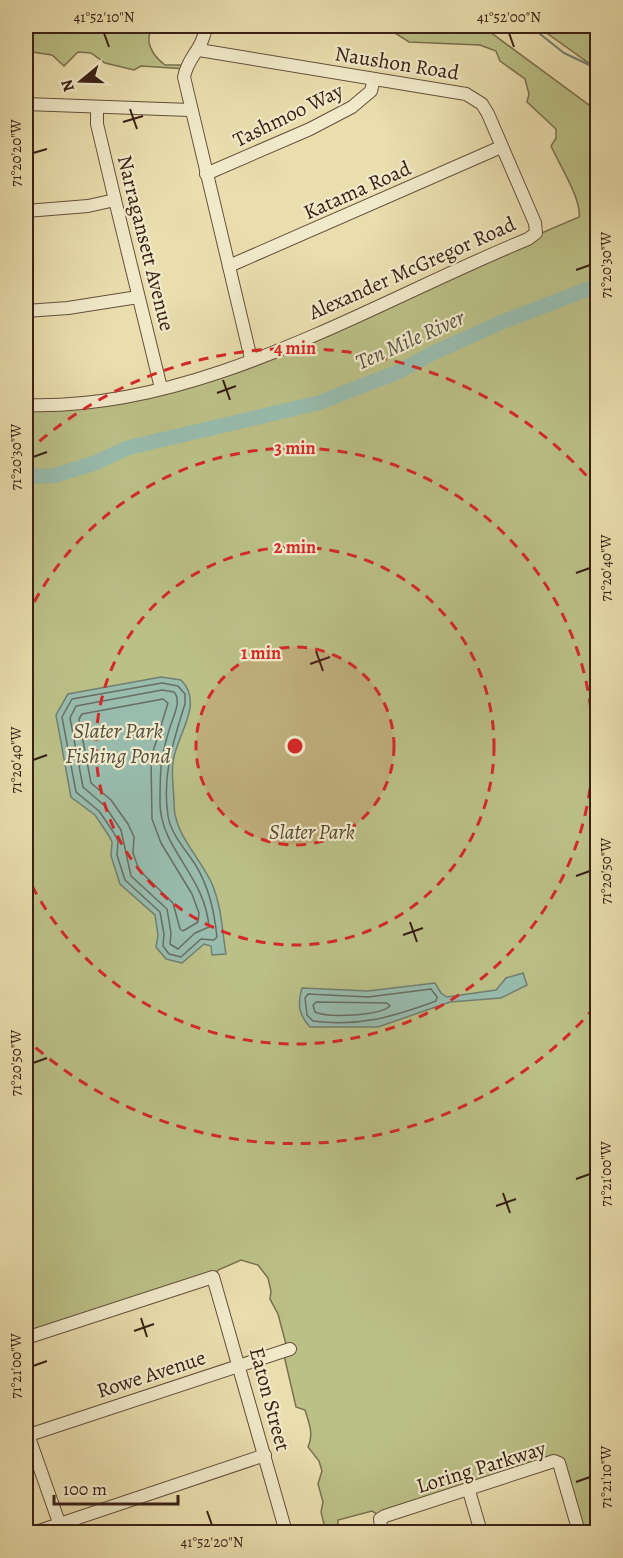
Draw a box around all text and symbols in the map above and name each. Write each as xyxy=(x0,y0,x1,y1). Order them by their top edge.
text: 41°52'10"N xyxy=(73,7,135,27)
text: 41°52'00"N xyxy=(477,7,541,27)
street label: Naushon Road xyxy=(333,39,462,87)
north arrow xyxy=(51,51,111,111)
text: N xyxy=(55,76,80,95)
street label: Tashmoo Way xyxy=(228,76,348,154)
text: 71°20'20"W xyxy=(6,119,26,187)
street label: Narragansett Avenue xyxy=(111,152,181,334)
street label: Katama Road xyxy=(299,154,416,226)
street label: Alexander McGregor Road xyxy=(303,209,520,327)
text: 71°20'30"W xyxy=(596,232,616,298)
water label: Ten Mile River xyxy=(351,302,470,377)
text: 4 min xyxy=(274,336,316,360)
text: 71°20'30"W xyxy=(6,424,26,490)
text: 3 min xyxy=(274,436,316,460)
text: 2 min xyxy=(274,535,316,559)
text: 71°20'40"W xyxy=(596,535,616,601)
text: 1 min xyxy=(241,641,281,665)
water label: Slater Park Fishing Pond xyxy=(65,716,171,771)
text: 71°20'40"W xyxy=(6,727,26,793)
centre of rings xyxy=(285,736,305,756)
park label: Slater Park xyxy=(269,818,355,846)
text: 71°20'50"W xyxy=(596,838,616,904)
text: 71°20'50"W xyxy=(6,1030,26,1096)
text: 71°21'00"W xyxy=(596,1141,616,1207)
text: 71°21'00"W xyxy=(6,1333,26,1399)
street label: Rowe Avenue xyxy=(93,1343,209,1405)
street label: Eaton Street xyxy=(243,1344,297,1454)
street label: Loring Parkway xyxy=(413,1434,550,1500)
text: 71°21'10"W xyxy=(596,1446,616,1508)
scale bar xyxy=(54,1468,178,1506)
text: 100 m xyxy=(63,1477,107,1501)
text: 41°52'20"N xyxy=(180,1532,244,1552)

